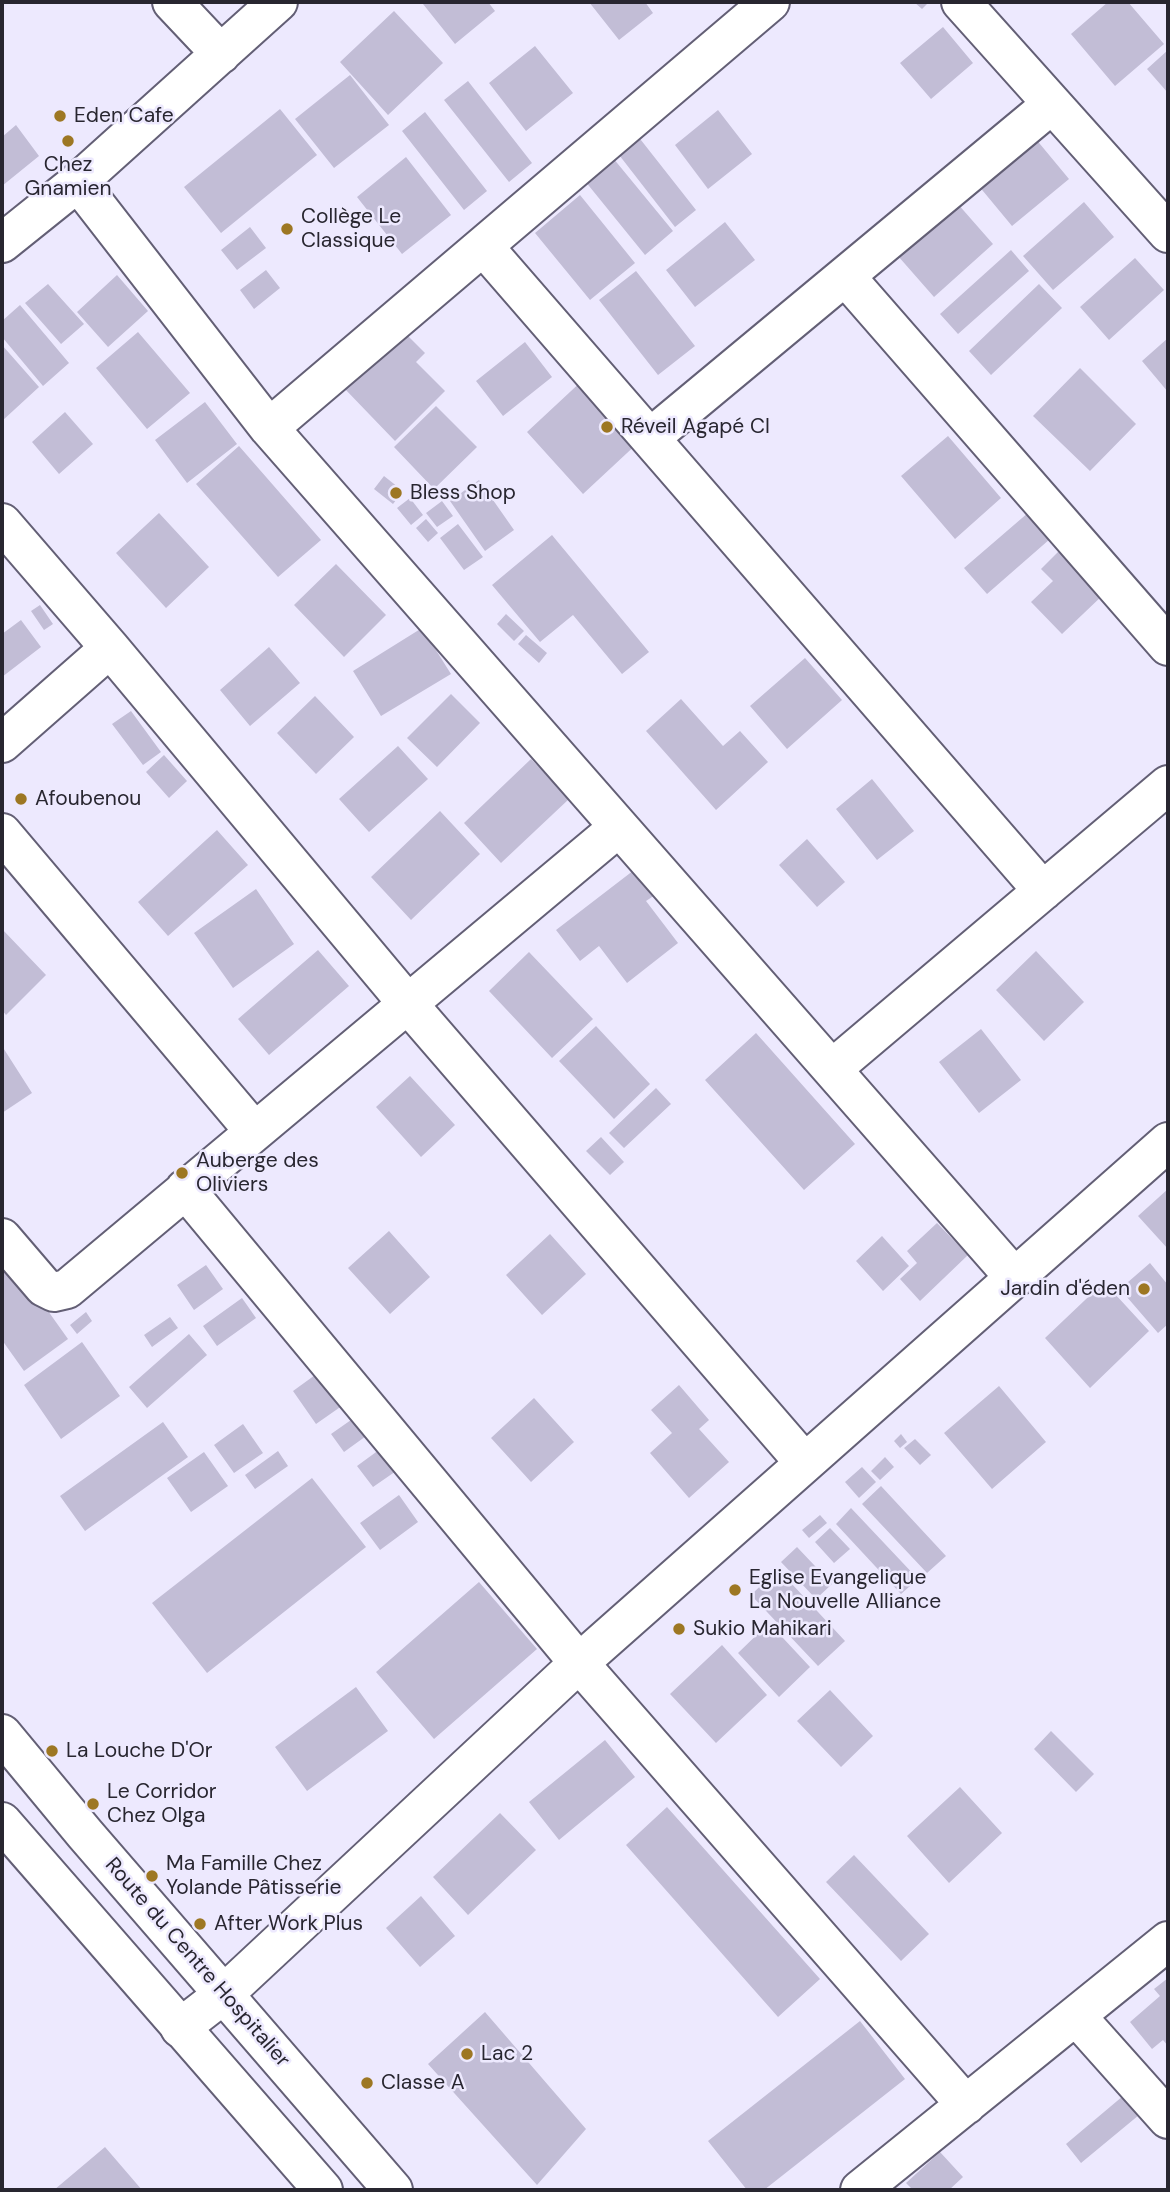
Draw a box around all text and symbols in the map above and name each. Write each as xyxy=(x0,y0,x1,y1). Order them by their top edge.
place label: Eden Cafe xyxy=(74,103,174,129)
marker: Eden Cafe xyxy=(52,108,68,124)
marker: Chez Gnamien xyxy=(60,133,76,149)
place label: Chez Gnamien xyxy=(24,152,112,202)
place label: Collège Le Classique xyxy=(301,204,401,254)
marker: Collège Le Classique xyxy=(279,221,295,237)
place label: Réveil Agapé CI xyxy=(621,414,770,440)
marker: Réveil Agapé CI xyxy=(599,419,615,435)
place label: Bless Shop xyxy=(410,480,516,506)
marker: Bless Shop xyxy=(388,485,404,501)
place label: Afoubenou xyxy=(35,786,141,812)
marker: Afoubenou xyxy=(13,791,29,807)
place label: Auberge des Oliviers xyxy=(196,1148,319,1198)
marker: Auberge des Oliviers xyxy=(174,1165,190,1181)
place label: Jardin d'éden xyxy=(1000,1276,1130,1302)
marker: Jardin d'éden xyxy=(1136,1281,1152,1297)
place label: Eglise Evangelique La Nouvelle Alliance xyxy=(749,1565,941,1615)
marker: Eglise Evangelique La Nouvelle Alliance xyxy=(727,1582,743,1598)
place label: Sukio Mahikari xyxy=(693,1616,832,1642)
marker: Sukio Mahikari xyxy=(671,1621,687,1637)
place label: La Louche D'Or xyxy=(66,1738,213,1764)
marker: La Louche D'Or xyxy=(44,1743,60,1759)
place label: Le Corridor Chez Olga xyxy=(107,1779,217,1829)
marker: Le Corridor Chez Olga xyxy=(85,1796,101,1812)
place label: Ma Famille Chez Yolande Pâtisserie xyxy=(166,1851,341,1901)
street label: Route du Centre Hospitalier xyxy=(99,1853,295,2073)
marker: Ma Famille Chez Yolande Pâtisserie xyxy=(144,1868,160,1884)
place label: After Work Plus xyxy=(214,1911,363,1937)
marker: After Work Plus xyxy=(192,1916,208,1932)
place label: Lac 2 xyxy=(481,2041,533,2067)
marker: Lac 2 xyxy=(459,2046,475,2062)
place label: Classe A xyxy=(381,2070,465,2096)
marker: Classe A xyxy=(359,2075,375,2091)

